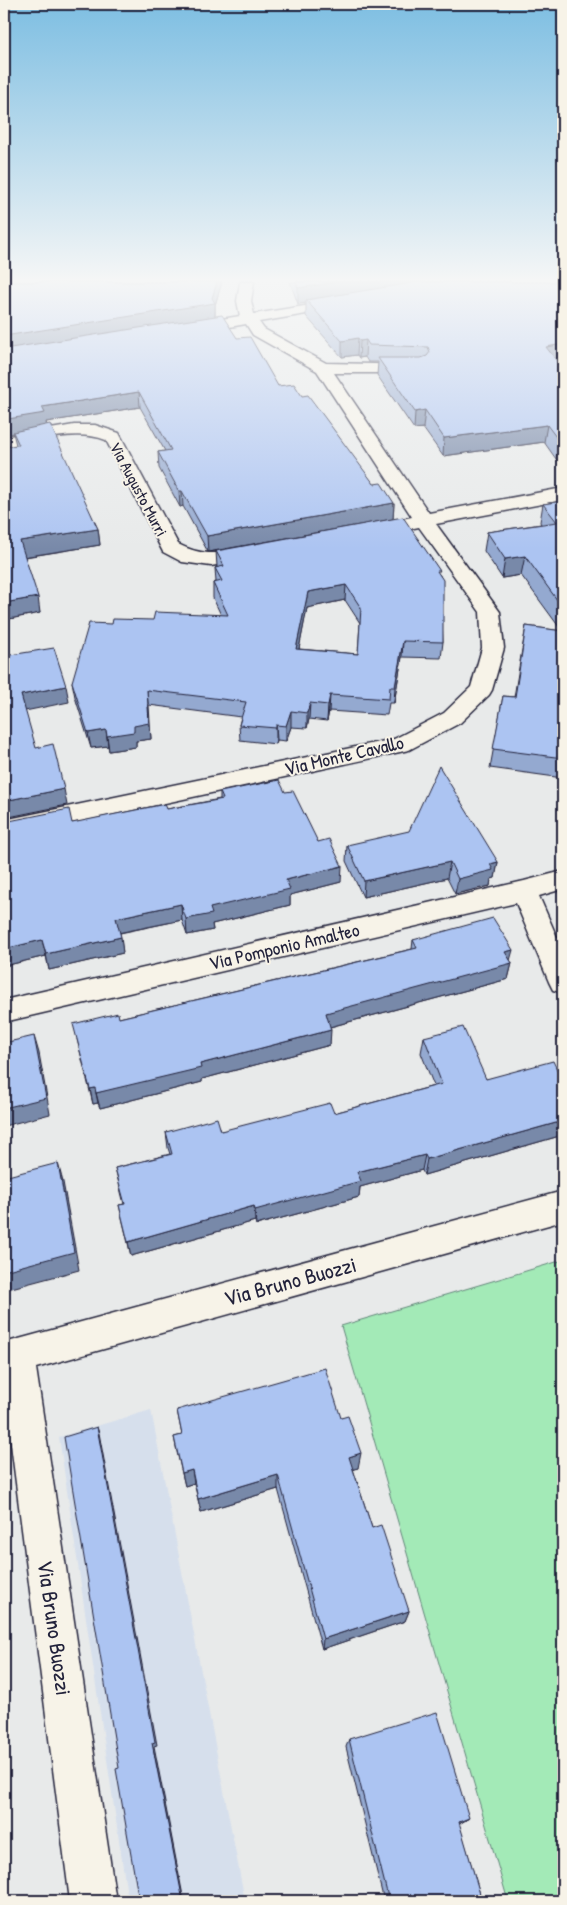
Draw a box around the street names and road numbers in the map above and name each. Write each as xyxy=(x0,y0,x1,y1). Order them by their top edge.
street label: Via Augusto Murri xyxy=(105,438,173,540)
street label: Via Monte Cavallo xyxy=(282,729,406,781)
street label: Via Pomponio Amalteo xyxy=(206,916,362,976)
street label: Via Bruno Buozzi xyxy=(221,1249,359,1313)
street label: Via Bruno Buozzi xyxy=(31,1559,79,1697)

